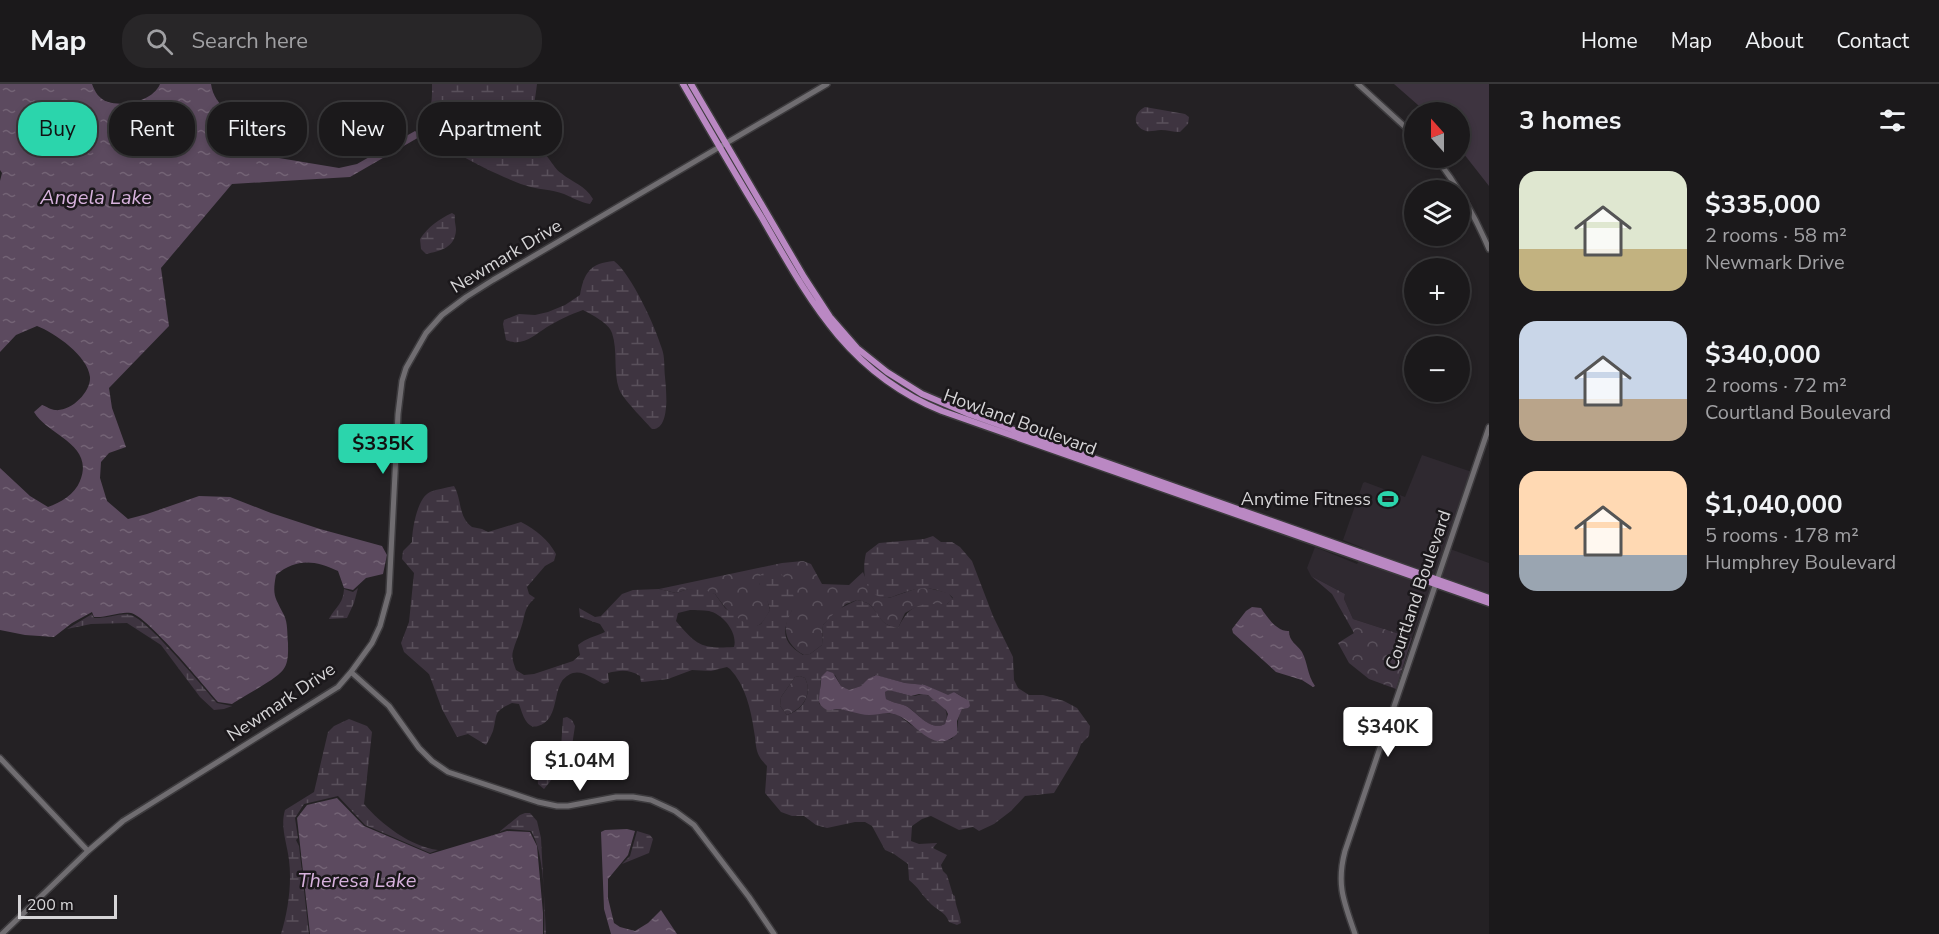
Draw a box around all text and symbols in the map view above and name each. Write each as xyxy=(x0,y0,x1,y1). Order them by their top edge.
search box xyxy=(122,14,542,68)
text: Map xyxy=(30,22,86,60)
icon: search xyxy=(143,25,176,58)
text: Search here xyxy=(191,26,308,56)
text: Home xyxy=(1581,27,1638,55)
text: Map xyxy=(1671,27,1712,55)
text: About xyxy=(1745,27,1803,55)
text: Contact xyxy=(1836,27,1909,55)
chip: Buy xyxy=(18,102,97,156)
chip: Rent xyxy=(109,102,195,156)
chip: Filters xyxy=(207,102,307,156)
chip: New xyxy=(319,102,406,156)
chip: Apartment xyxy=(418,102,562,156)
north arrow xyxy=(1404,102,1470,168)
map controls xyxy=(1404,102,1470,402)
text: 3 homes xyxy=(1519,103,1621,138)
icon: filters xyxy=(1876,104,1909,137)
button: layers xyxy=(1404,180,1470,246)
water label: Angela Lake xyxy=(39,184,152,211)
text: $335,000 xyxy=(1705,187,1821,222)
icon: home xyxy=(1567,195,1639,267)
street label: Newmark Drive xyxy=(446,213,566,299)
text: 2 rooms · 58 m² xyxy=(1705,222,1847,249)
text: Newmark Drive xyxy=(1705,249,1845,276)
button: + xyxy=(1404,258,1470,324)
button: − xyxy=(1404,336,1470,402)
text: $340,000 xyxy=(1705,337,1821,372)
icon: home xyxy=(1567,345,1639,417)
text: 2 rooms · 72 m² xyxy=(1705,372,1847,399)
street label: Howland Boulevard xyxy=(940,383,1100,461)
text: Courtland Boulevard xyxy=(1705,399,1891,426)
pin: $335K xyxy=(341,424,425,475)
text: $335K xyxy=(352,430,414,457)
place label: Anytime Fitness xyxy=(1241,487,1371,511)
sports icon: Anytime Fitness xyxy=(1376,487,1400,511)
text: $1,040,000 xyxy=(1705,487,1843,522)
icon: home xyxy=(1567,495,1639,567)
street label: Courtland Boulevard xyxy=(1379,507,1457,673)
text: 5 rooms · 178 m² xyxy=(1705,522,1859,549)
text: Humphrey Boulevard xyxy=(1705,549,1896,576)
street label: Newmark Drive xyxy=(222,657,340,747)
pin: $340K xyxy=(1346,707,1430,758)
text: $340K xyxy=(1357,713,1419,740)
pin: $1.04M xyxy=(531,741,629,792)
text: $1.04M xyxy=(545,747,615,774)
water label: Theresa Lake xyxy=(298,867,417,894)
scale bar xyxy=(18,892,117,920)
text: 200 m xyxy=(27,894,74,916)

